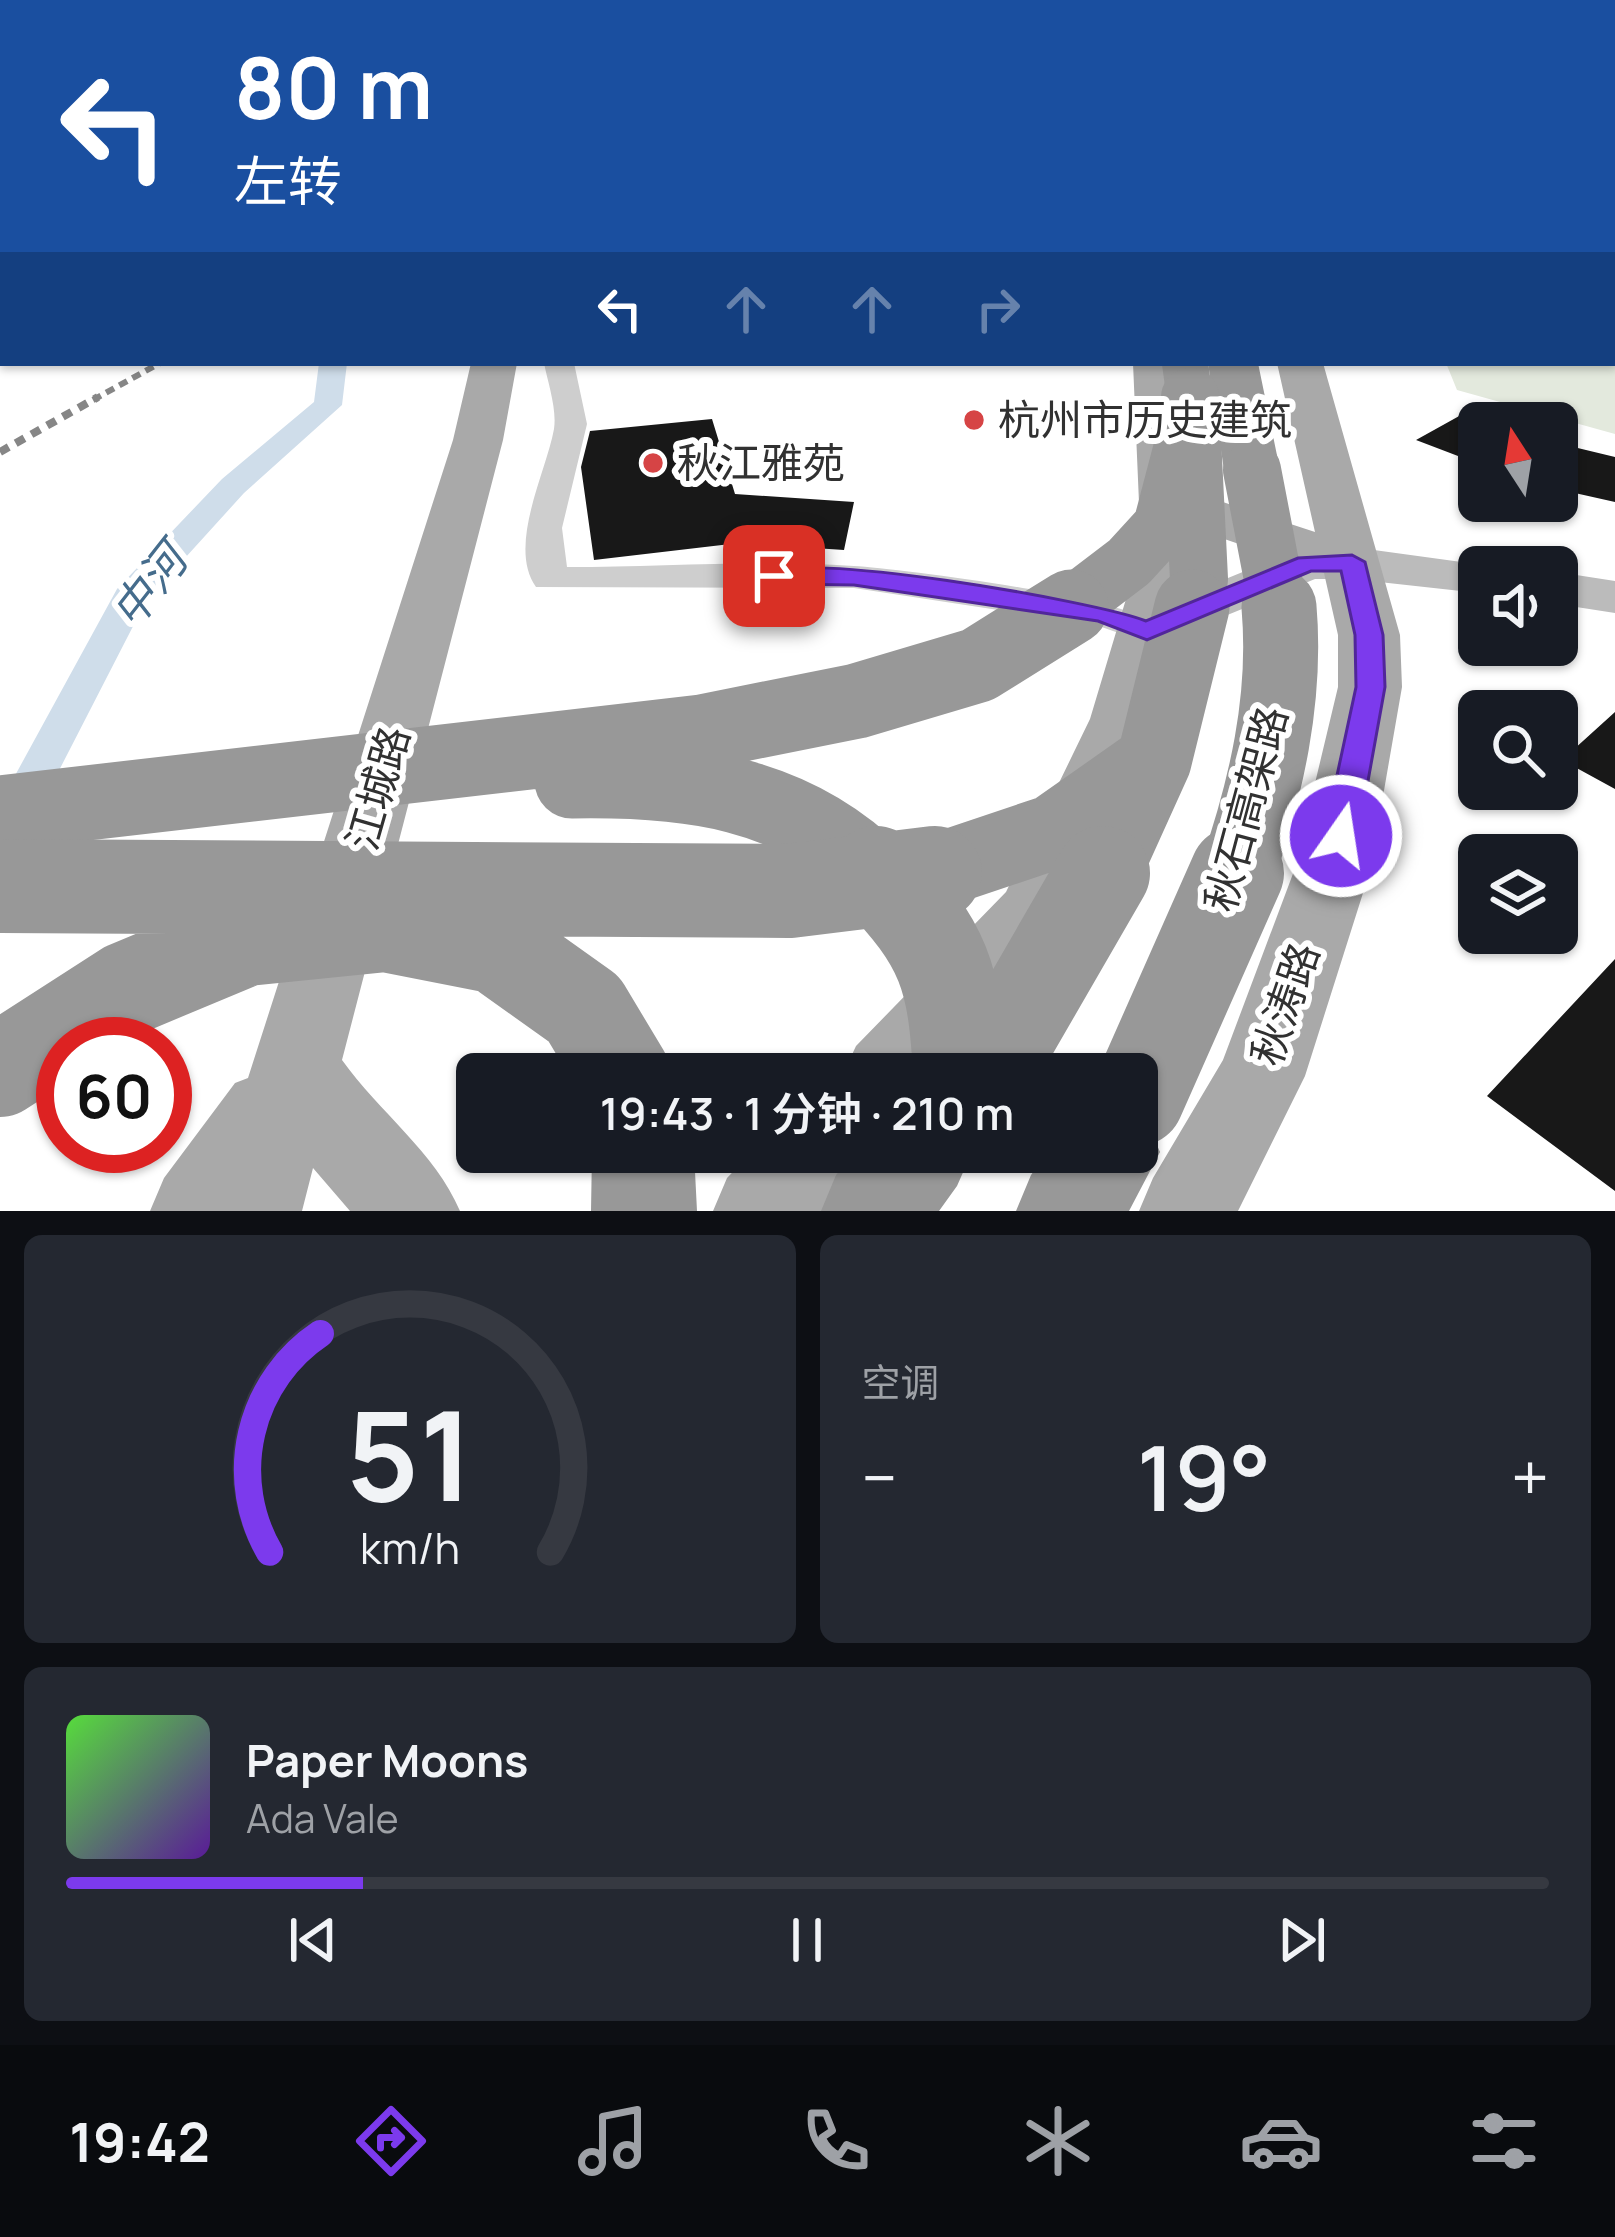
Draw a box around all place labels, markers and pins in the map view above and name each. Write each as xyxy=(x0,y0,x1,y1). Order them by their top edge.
place label: 杭州市历史建筑 xyxy=(998,390,1292,448)
marker: 杭州市历史建筑 xyxy=(961,407,987,433)
place label: 秋江雅苑 xyxy=(677,433,845,491)
marker: 秋江雅苑 xyxy=(640,450,666,476)
pin xyxy=(723,525,825,627)

